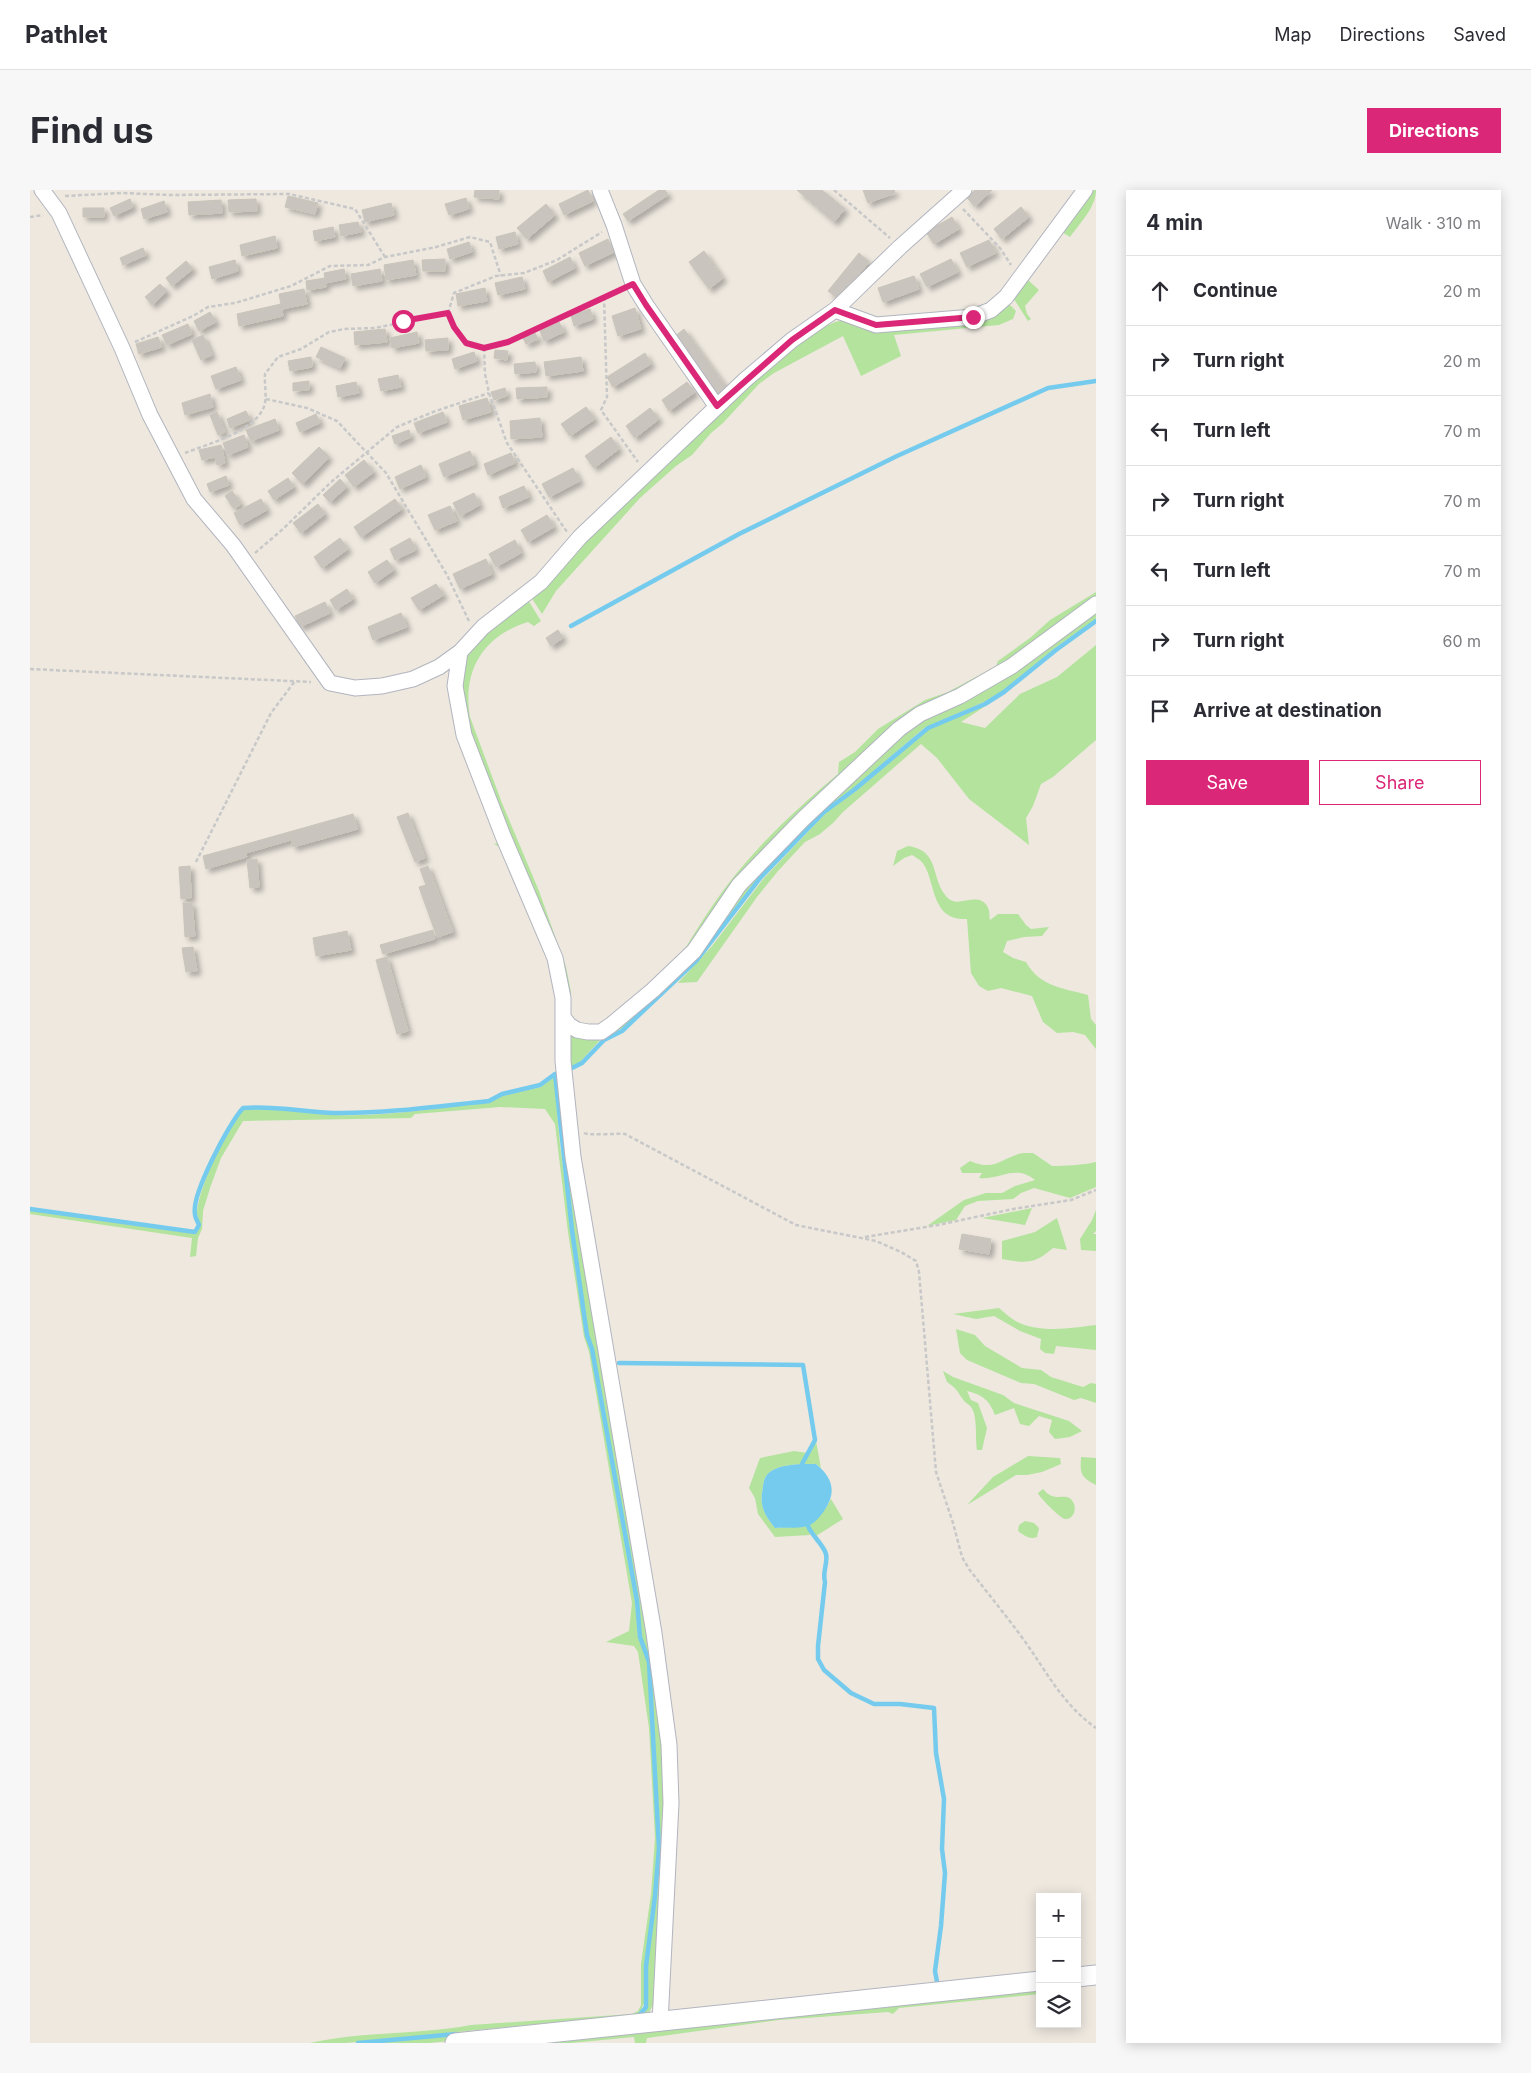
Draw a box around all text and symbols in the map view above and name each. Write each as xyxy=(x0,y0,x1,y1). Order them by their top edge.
text: Pathlet xyxy=(25,20,108,49)
text: Map xyxy=(1274,24,1312,45)
text: Directions xyxy=(1340,24,1425,45)
text: Saved xyxy=(1453,24,1506,45)
button: Directions xyxy=(1367,108,1501,153)
text: Find us xyxy=(30,109,154,151)
text: 4 min xyxy=(1146,210,1203,235)
text: Walk · 310 m xyxy=(1386,213,1481,233)
icon: ahead xyxy=(1146,277,1174,305)
text: Continue xyxy=(1193,279,1278,302)
text: 20 m xyxy=(1443,281,1481,301)
route end xyxy=(962,306,985,329)
route start xyxy=(392,310,415,333)
icon: right xyxy=(1146,347,1174,375)
text: Turn right xyxy=(1193,349,1284,372)
text: 20 m xyxy=(1443,351,1481,371)
icon: left xyxy=(1146,417,1174,445)
text: Turn left xyxy=(1193,419,1271,442)
text: 70 m xyxy=(1444,421,1481,441)
icon: right xyxy=(1146,487,1174,515)
text: Turn right xyxy=(1193,489,1284,512)
text: 70 m xyxy=(1444,491,1481,511)
icon: left xyxy=(1146,557,1174,585)
text: Turn left xyxy=(1193,559,1271,582)
text: 70 m xyxy=(1444,561,1481,581)
icon: right xyxy=(1146,627,1174,655)
text: Turn right xyxy=(1193,629,1284,652)
text: 60 m xyxy=(1442,631,1481,651)
icon: arrive xyxy=(1146,697,1174,725)
text: Arrive at destination xyxy=(1193,699,1382,722)
button: Save xyxy=(1146,760,1309,805)
button: Share xyxy=(1319,760,1481,805)
map controls xyxy=(1036,1893,1081,2028)
button: + xyxy=(1036,1893,1081,1938)
button: − xyxy=(1036,1938,1081,1983)
button: layers xyxy=(1036,1983,1081,2028)

